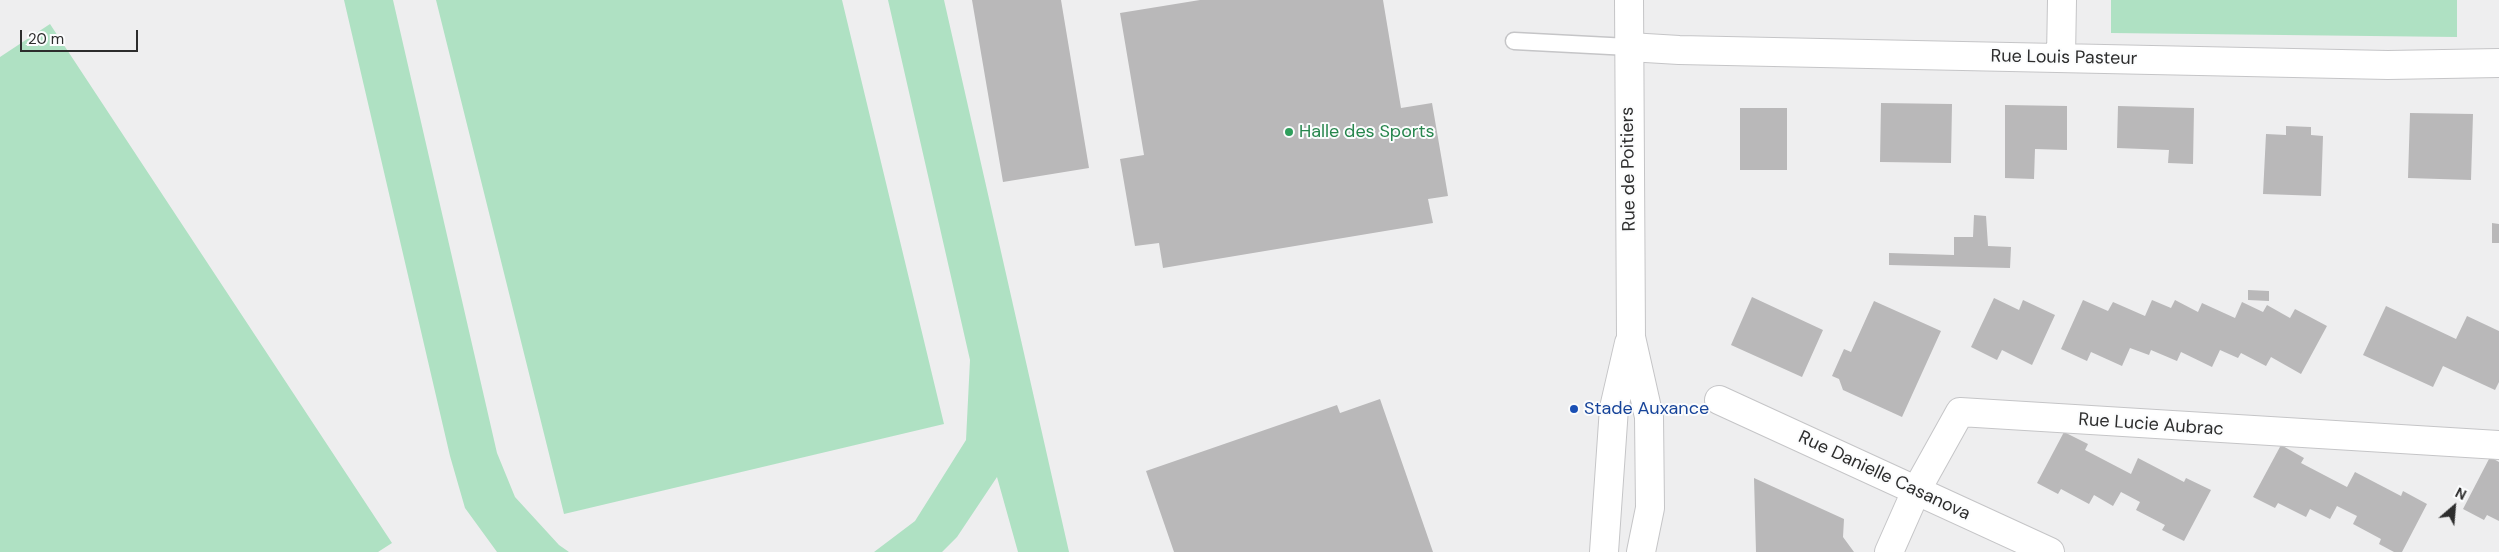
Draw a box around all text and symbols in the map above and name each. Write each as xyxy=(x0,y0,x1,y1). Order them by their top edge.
scale bar xyxy=(22,20,140,52)
text: 20 m xyxy=(28,29,64,49)
street label: Rue Louis Pasteur xyxy=(1990,46,2138,70)
street label: Rue de Poitiers xyxy=(1617,107,1641,231)
place label: Halle des Sports xyxy=(1299,121,1435,143)
marker: Halle des Sports xyxy=(1283,126,1295,138)
place label: Stade Auxance xyxy=(1584,398,1709,420)
marker: Stade Auxance xyxy=(1568,403,1580,415)
street label: Rue Lucie Aubrac xyxy=(2078,409,2224,441)
street label: Rue Danielle Casanova xyxy=(1795,427,1973,525)
north arrow xyxy=(2429,482,2479,532)
text: N xyxy=(2452,483,2469,504)

